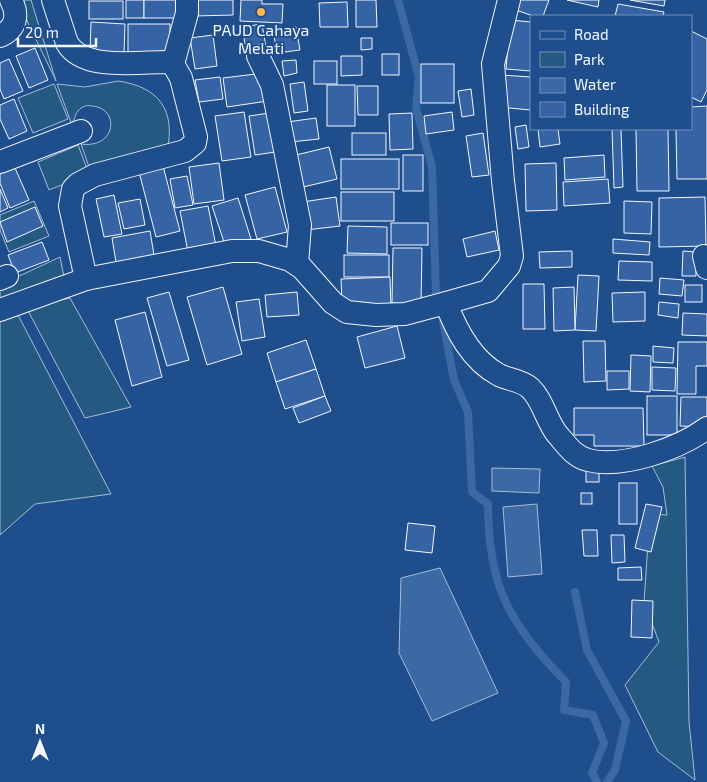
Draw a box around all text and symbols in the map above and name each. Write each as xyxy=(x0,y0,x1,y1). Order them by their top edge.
marker: PAUD Cahaya Melati xyxy=(255,6,267,18)
scale bar xyxy=(18,15,95,47)
legend xyxy=(530,15,692,130)
place label: PAUD Cahaya Melati xyxy=(213,20,309,57)
text: 20 m xyxy=(25,23,59,41)
text: Road xyxy=(574,25,609,43)
text: Park xyxy=(574,50,605,68)
text: Water xyxy=(574,75,616,93)
text: Building xyxy=(574,100,630,118)
north arrow xyxy=(15,717,65,767)
text: N xyxy=(35,720,45,737)

